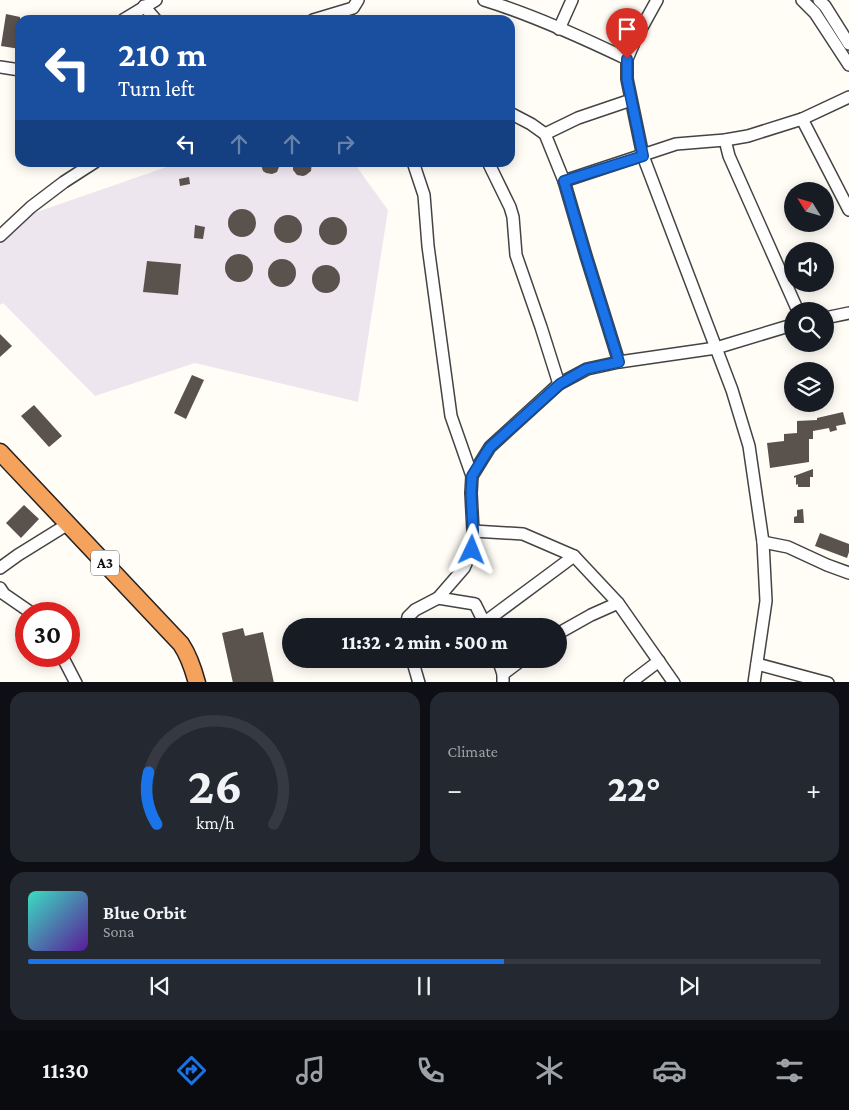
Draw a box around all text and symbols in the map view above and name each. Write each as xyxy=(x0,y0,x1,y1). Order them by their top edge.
pin xyxy=(606,8,648,59)
icon: arrive xyxy=(613,15,641,43)
icon: left xyxy=(35,35,100,100)
text: 210 m xyxy=(118,35,207,74)
text: Turn left xyxy=(118,76,195,101)
icon: left xyxy=(172,130,200,158)
icon: ahead xyxy=(225,130,253,158)
icon: ahead xyxy=(278,130,306,158)
icon: right xyxy=(331,130,359,158)
north arrow xyxy=(784,182,834,232)
map controls xyxy=(784,182,834,412)
button: sound xyxy=(784,242,834,292)
button: search xyxy=(784,302,834,352)
button: layers xyxy=(784,362,834,412)
position arrow xyxy=(445,523,497,575)
road number: A3 xyxy=(91,550,119,576)
speed limit sign: 30 xyxy=(15,602,80,667)
text: 11:32 · 2 min · 500 m xyxy=(341,632,508,653)
text: Climate xyxy=(448,743,498,760)
text: 26 xyxy=(187,756,242,814)
text: 22° xyxy=(607,767,661,809)
text: − xyxy=(448,774,462,805)
text: + xyxy=(806,774,821,805)
text: km/h xyxy=(195,813,234,833)
text: Blue Orbit xyxy=(103,902,186,923)
text: Sona xyxy=(103,923,134,940)
icon: previous xyxy=(146,972,174,1000)
icon: pause xyxy=(410,972,438,1000)
icon: next xyxy=(675,972,703,1000)
icon: directions xyxy=(174,1053,209,1088)
icon: music xyxy=(293,1053,328,1088)
icon: phone xyxy=(413,1053,448,1088)
icon: climate xyxy=(532,1053,567,1088)
icon: car xyxy=(652,1053,687,1088)
icon: filters xyxy=(772,1053,807,1088)
text: 11:30 xyxy=(42,1058,89,1083)

